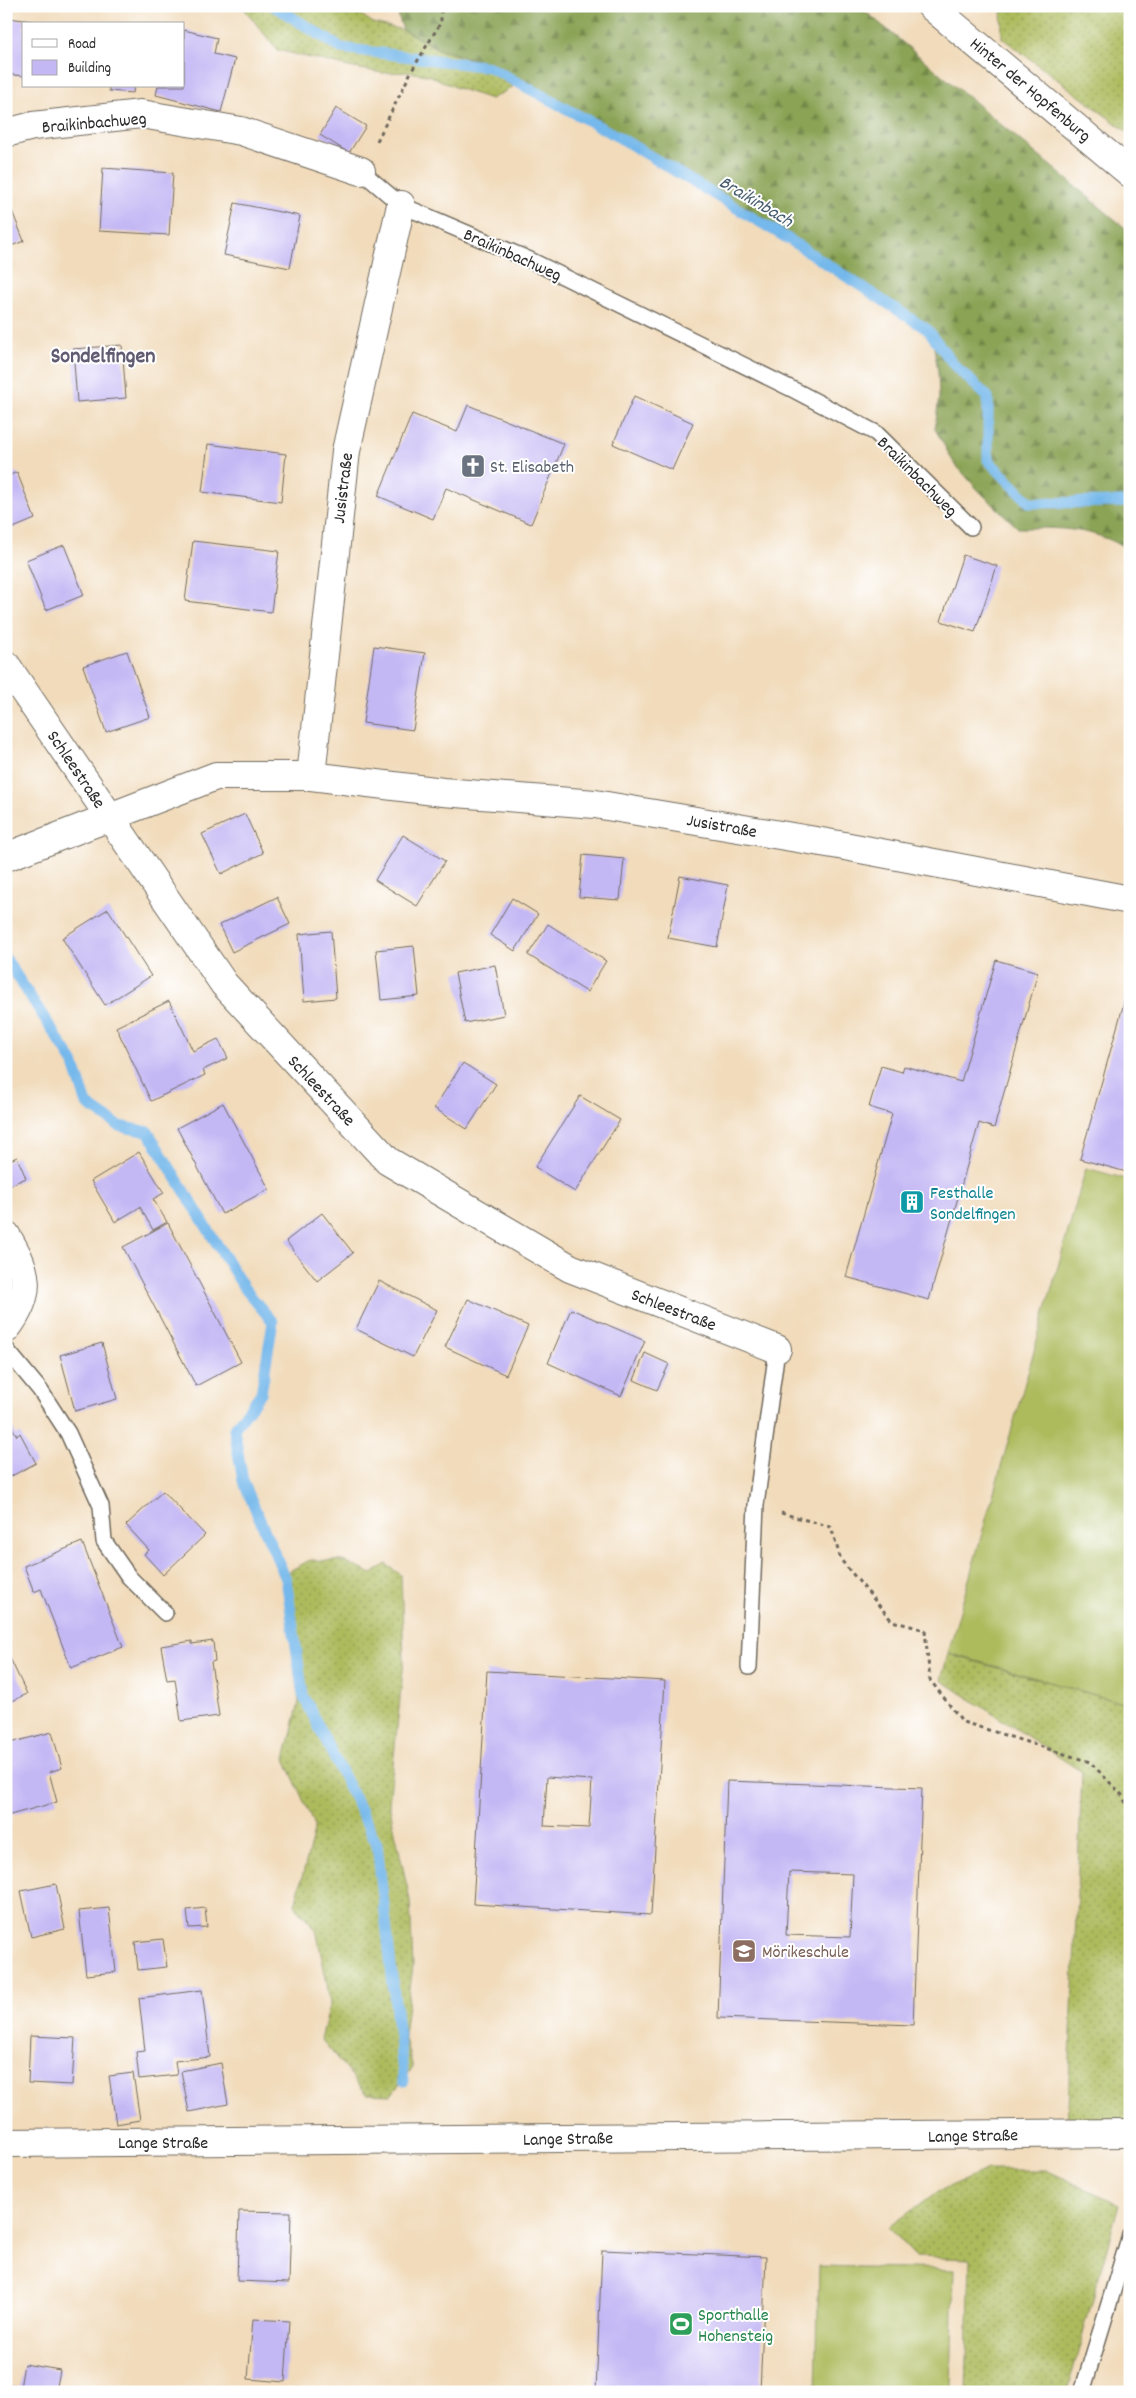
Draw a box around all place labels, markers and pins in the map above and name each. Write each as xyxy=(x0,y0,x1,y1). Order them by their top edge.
church icon: St. Elisabeth xyxy=(460,453,486,479)
place label: St. Elisabeth xyxy=(490,456,574,481)
place label: Festhalle Sondelfingen xyxy=(930,1182,1016,1228)
building icon: Festhalle Sondelfingen xyxy=(899,1189,925,1215)
school or university icon: Mörikeschule xyxy=(731,1938,757,1964)
place label: Mörikeschule xyxy=(762,1941,849,1966)
place label: Sporthalle Hohensteig xyxy=(698,2304,773,2350)
sports icon: Sporthalle Hohensteig xyxy=(668,2311,694,2337)

